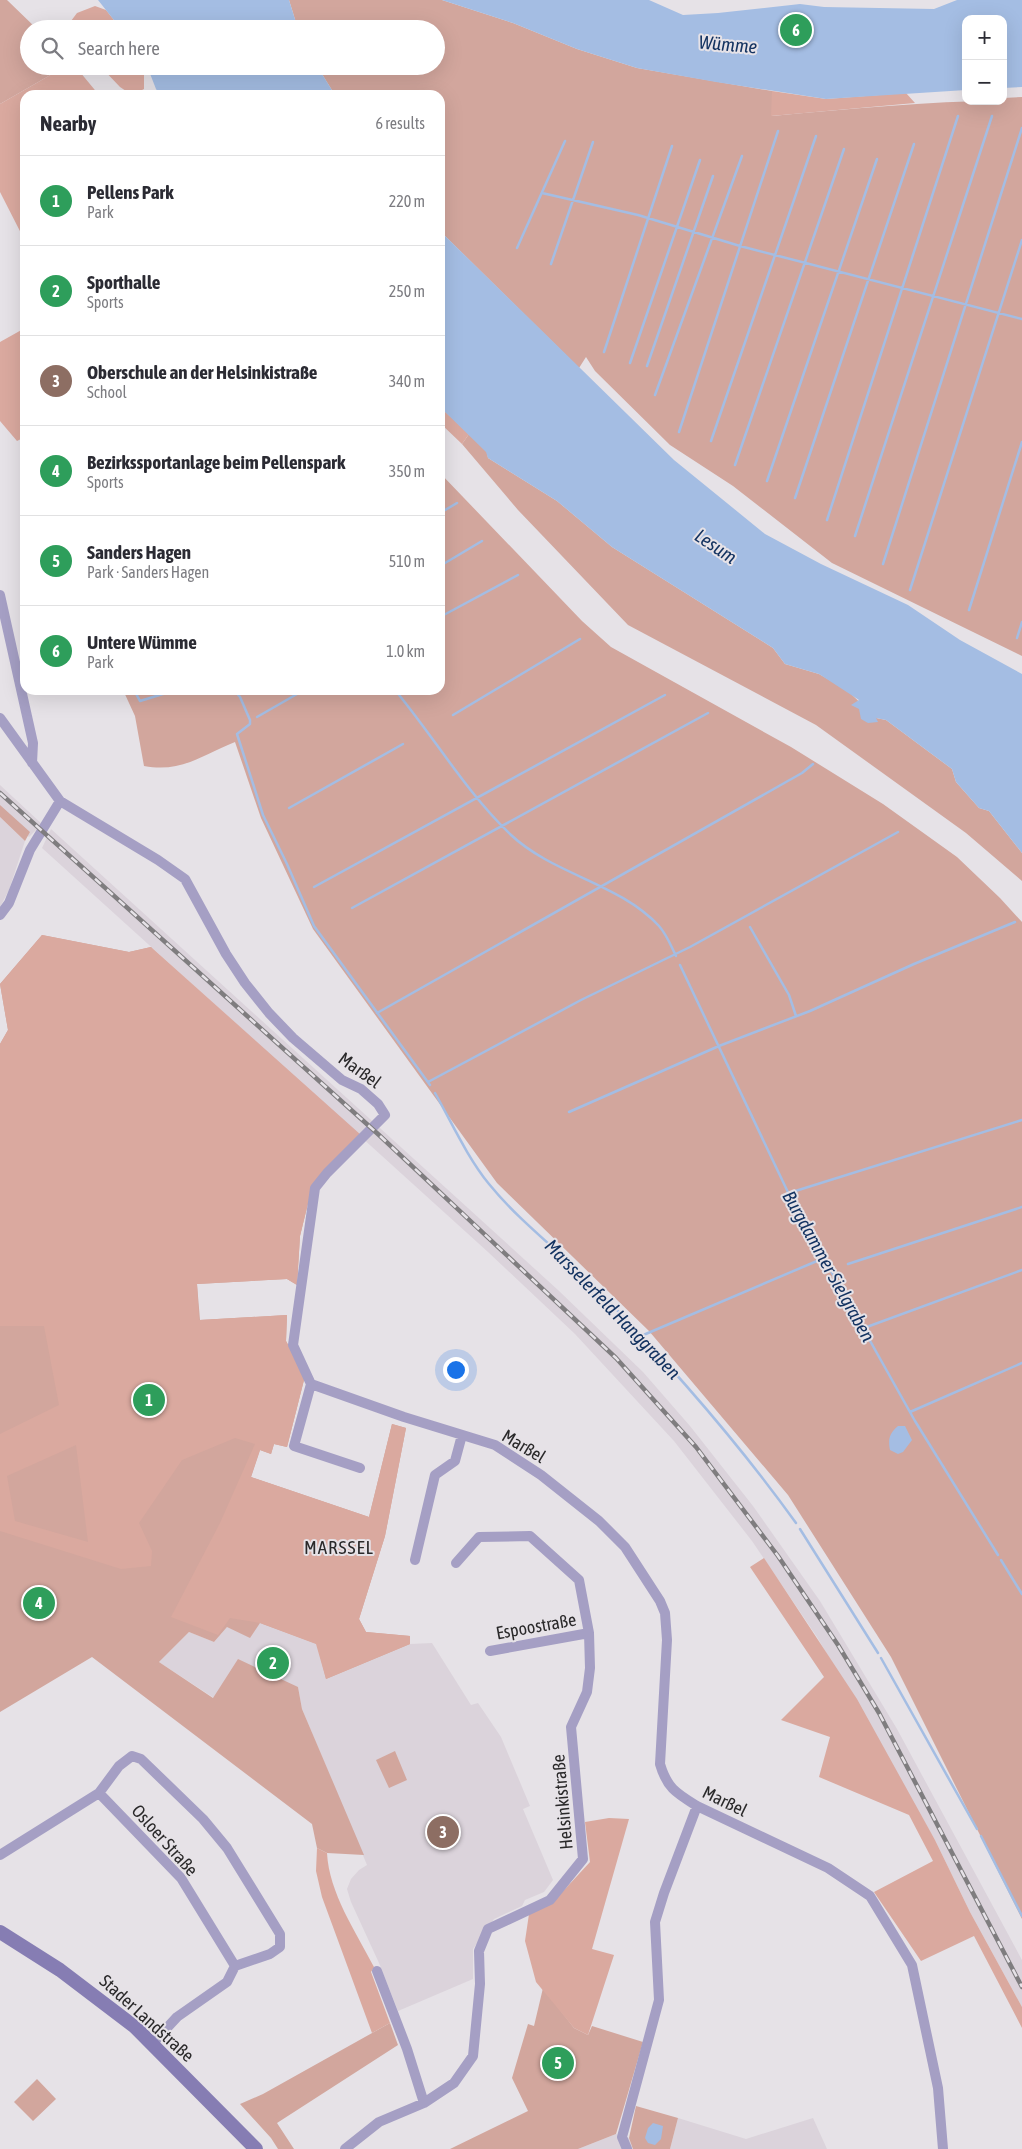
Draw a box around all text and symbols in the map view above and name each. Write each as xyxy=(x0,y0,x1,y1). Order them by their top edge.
pin: 6 xyxy=(780,11,812,49)
map controls xyxy=(962,15,1007,105)
button: + xyxy=(962,15,1007,60)
search box xyxy=(20,20,445,75)
water label: Wümme xyxy=(698,30,758,58)
icon: search xyxy=(38,34,66,62)
text: Search here xyxy=(78,37,160,59)
button: − xyxy=(962,60,1007,105)
text: Nearby xyxy=(40,111,96,135)
text: 6 results xyxy=(375,114,425,132)
text: Pellens Park xyxy=(87,181,174,203)
text: 1 xyxy=(52,192,60,210)
text: 220 m xyxy=(389,192,425,210)
text: Park xyxy=(87,203,114,221)
text: Sporthalle xyxy=(87,271,160,293)
text: 2 xyxy=(52,282,60,300)
text: 250 m xyxy=(389,282,425,300)
text: Sports xyxy=(87,293,124,311)
text: Oberschule an der Helsinkistraße xyxy=(87,361,317,383)
text: 3 xyxy=(52,372,60,390)
text: 340 m xyxy=(389,372,425,390)
text: School xyxy=(87,383,127,401)
text: Bezirkssportanlage beim Pellenspark xyxy=(87,451,345,473)
text: 4 xyxy=(52,462,60,480)
text: 350 m xyxy=(389,462,425,480)
text: Sports xyxy=(87,473,124,491)
water label: Lesum xyxy=(691,524,741,568)
text: Sanders Hagen xyxy=(87,541,191,563)
text: 5 xyxy=(52,552,60,570)
text: 510 m xyxy=(389,552,425,570)
text: Park · Sanders Hagen xyxy=(87,563,209,581)
text: Untere Wümme xyxy=(87,631,197,653)
text: 6 xyxy=(52,642,60,660)
text: 1.0 km xyxy=(386,642,425,660)
text: Park xyxy=(87,653,114,671)
street label: Marßel xyxy=(335,1048,385,1092)
water label: Burgdammer Sielgraben xyxy=(778,1187,880,1345)
water label: Marsselerfeld Hanggraben xyxy=(541,1235,685,1383)
your location xyxy=(443,1357,469,1383)
pin: 1 xyxy=(133,1381,165,1419)
street label: Marßel xyxy=(498,1425,550,1467)
district label: MARSSEL xyxy=(304,1536,374,1558)
pin: 4 xyxy=(23,1584,55,1622)
street label: Espoostraße xyxy=(494,1609,578,1643)
pin: 2 xyxy=(257,1644,289,1682)
street label: Helsinkistraße xyxy=(547,1753,577,1851)
street label: Marßel xyxy=(699,1781,751,1821)
street label: Osloer Straße xyxy=(128,1800,202,1880)
pin: 3 xyxy=(427,1813,459,1851)
street label: Stader Landstraße xyxy=(96,1970,198,2066)
pin: 5 xyxy=(542,2044,574,2082)

